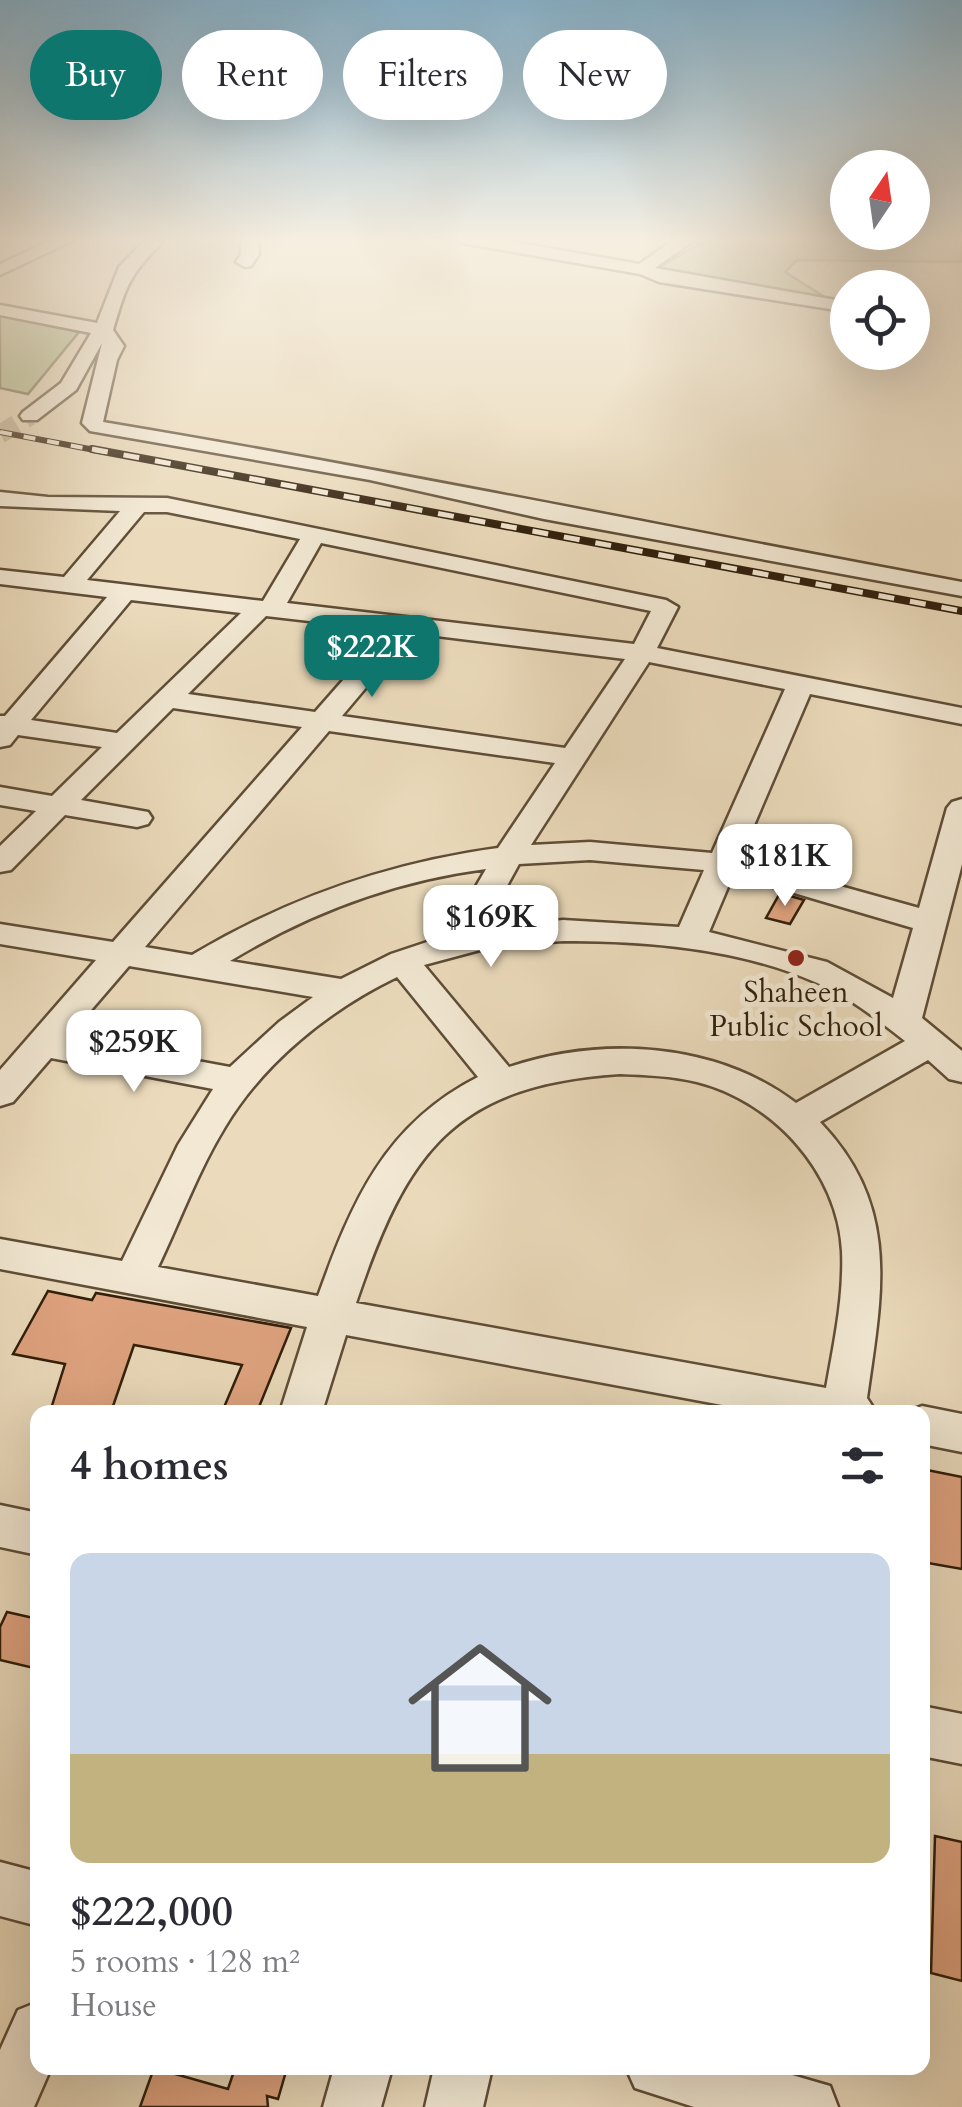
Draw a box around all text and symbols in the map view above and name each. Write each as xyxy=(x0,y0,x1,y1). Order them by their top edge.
chip: Buy xyxy=(30,30,162,120)
chip: Rent xyxy=(182,30,323,120)
chip: Filters xyxy=(343,30,503,120)
chip: New xyxy=(523,30,667,120)
north arrow xyxy=(830,150,930,250)
map controls xyxy=(830,150,930,370)
button: locate xyxy=(830,270,930,370)
pin: $222K xyxy=(302,615,442,700)
text: $222K xyxy=(326,625,418,669)
pin: $181K xyxy=(715,824,855,909)
text: $181K xyxy=(739,834,831,878)
pin: $169K xyxy=(421,885,561,970)
text: $169K xyxy=(445,895,537,939)
marker: Shaheen Public School xyxy=(785,947,807,969)
place label: Shaheen Public School xyxy=(709,972,883,1047)
pin: $259K xyxy=(64,1010,204,1095)
text: $259K xyxy=(88,1020,180,1064)
text: 4 homes xyxy=(70,1437,228,1494)
icon: filters xyxy=(835,1438,890,1493)
icon: home xyxy=(390,1618,570,1798)
text: $222,000 xyxy=(70,1883,233,1940)
text: 5 rooms · 128 m² xyxy=(70,1940,300,1984)
text: House xyxy=(70,1984,157,2028)

